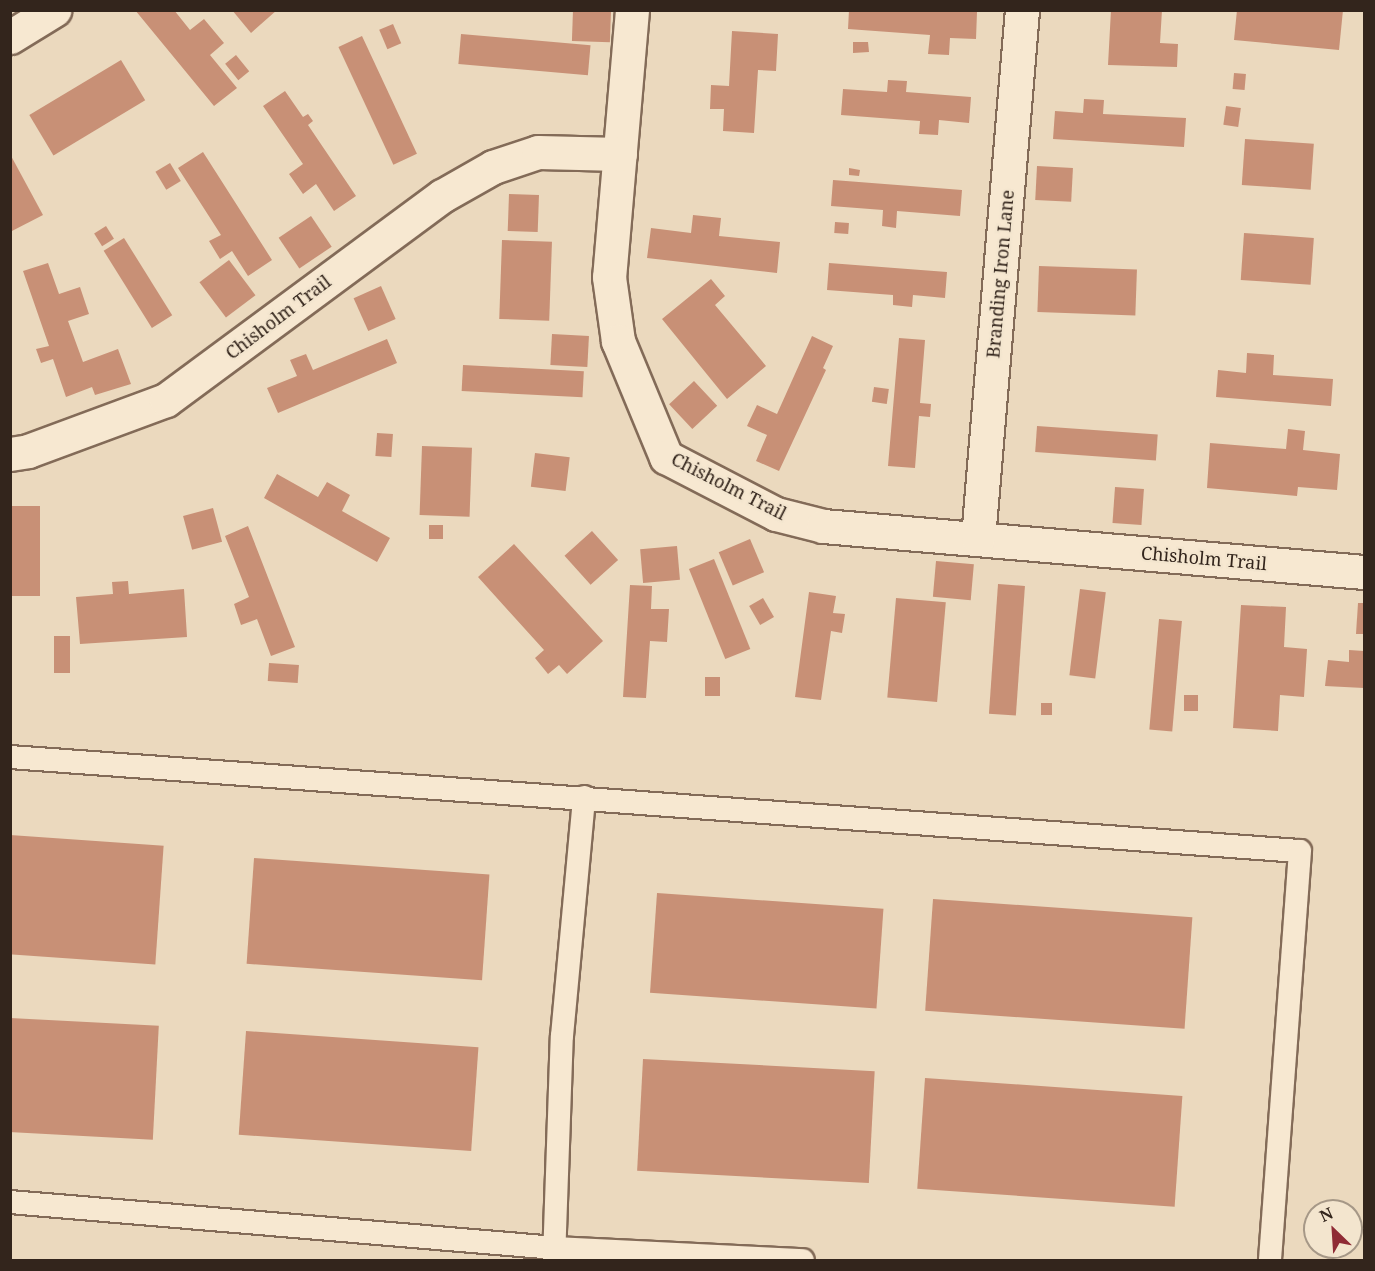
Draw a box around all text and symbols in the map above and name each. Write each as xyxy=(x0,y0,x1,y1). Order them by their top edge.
street label: Branding Iron Lane xyxy=(982,189,1018,359)
street label: Chisholm Trail xyxy=(221,270,335,364)
street label: Chisholm Trail xyxy=(668,448,790,524)
street label: Chisholm Trail xyxy=(1140,542,1268,574)
north arrow xyxy=(1303,1199,1363,1259)
text: N xyxy=(1316,1202,1337,1227)

